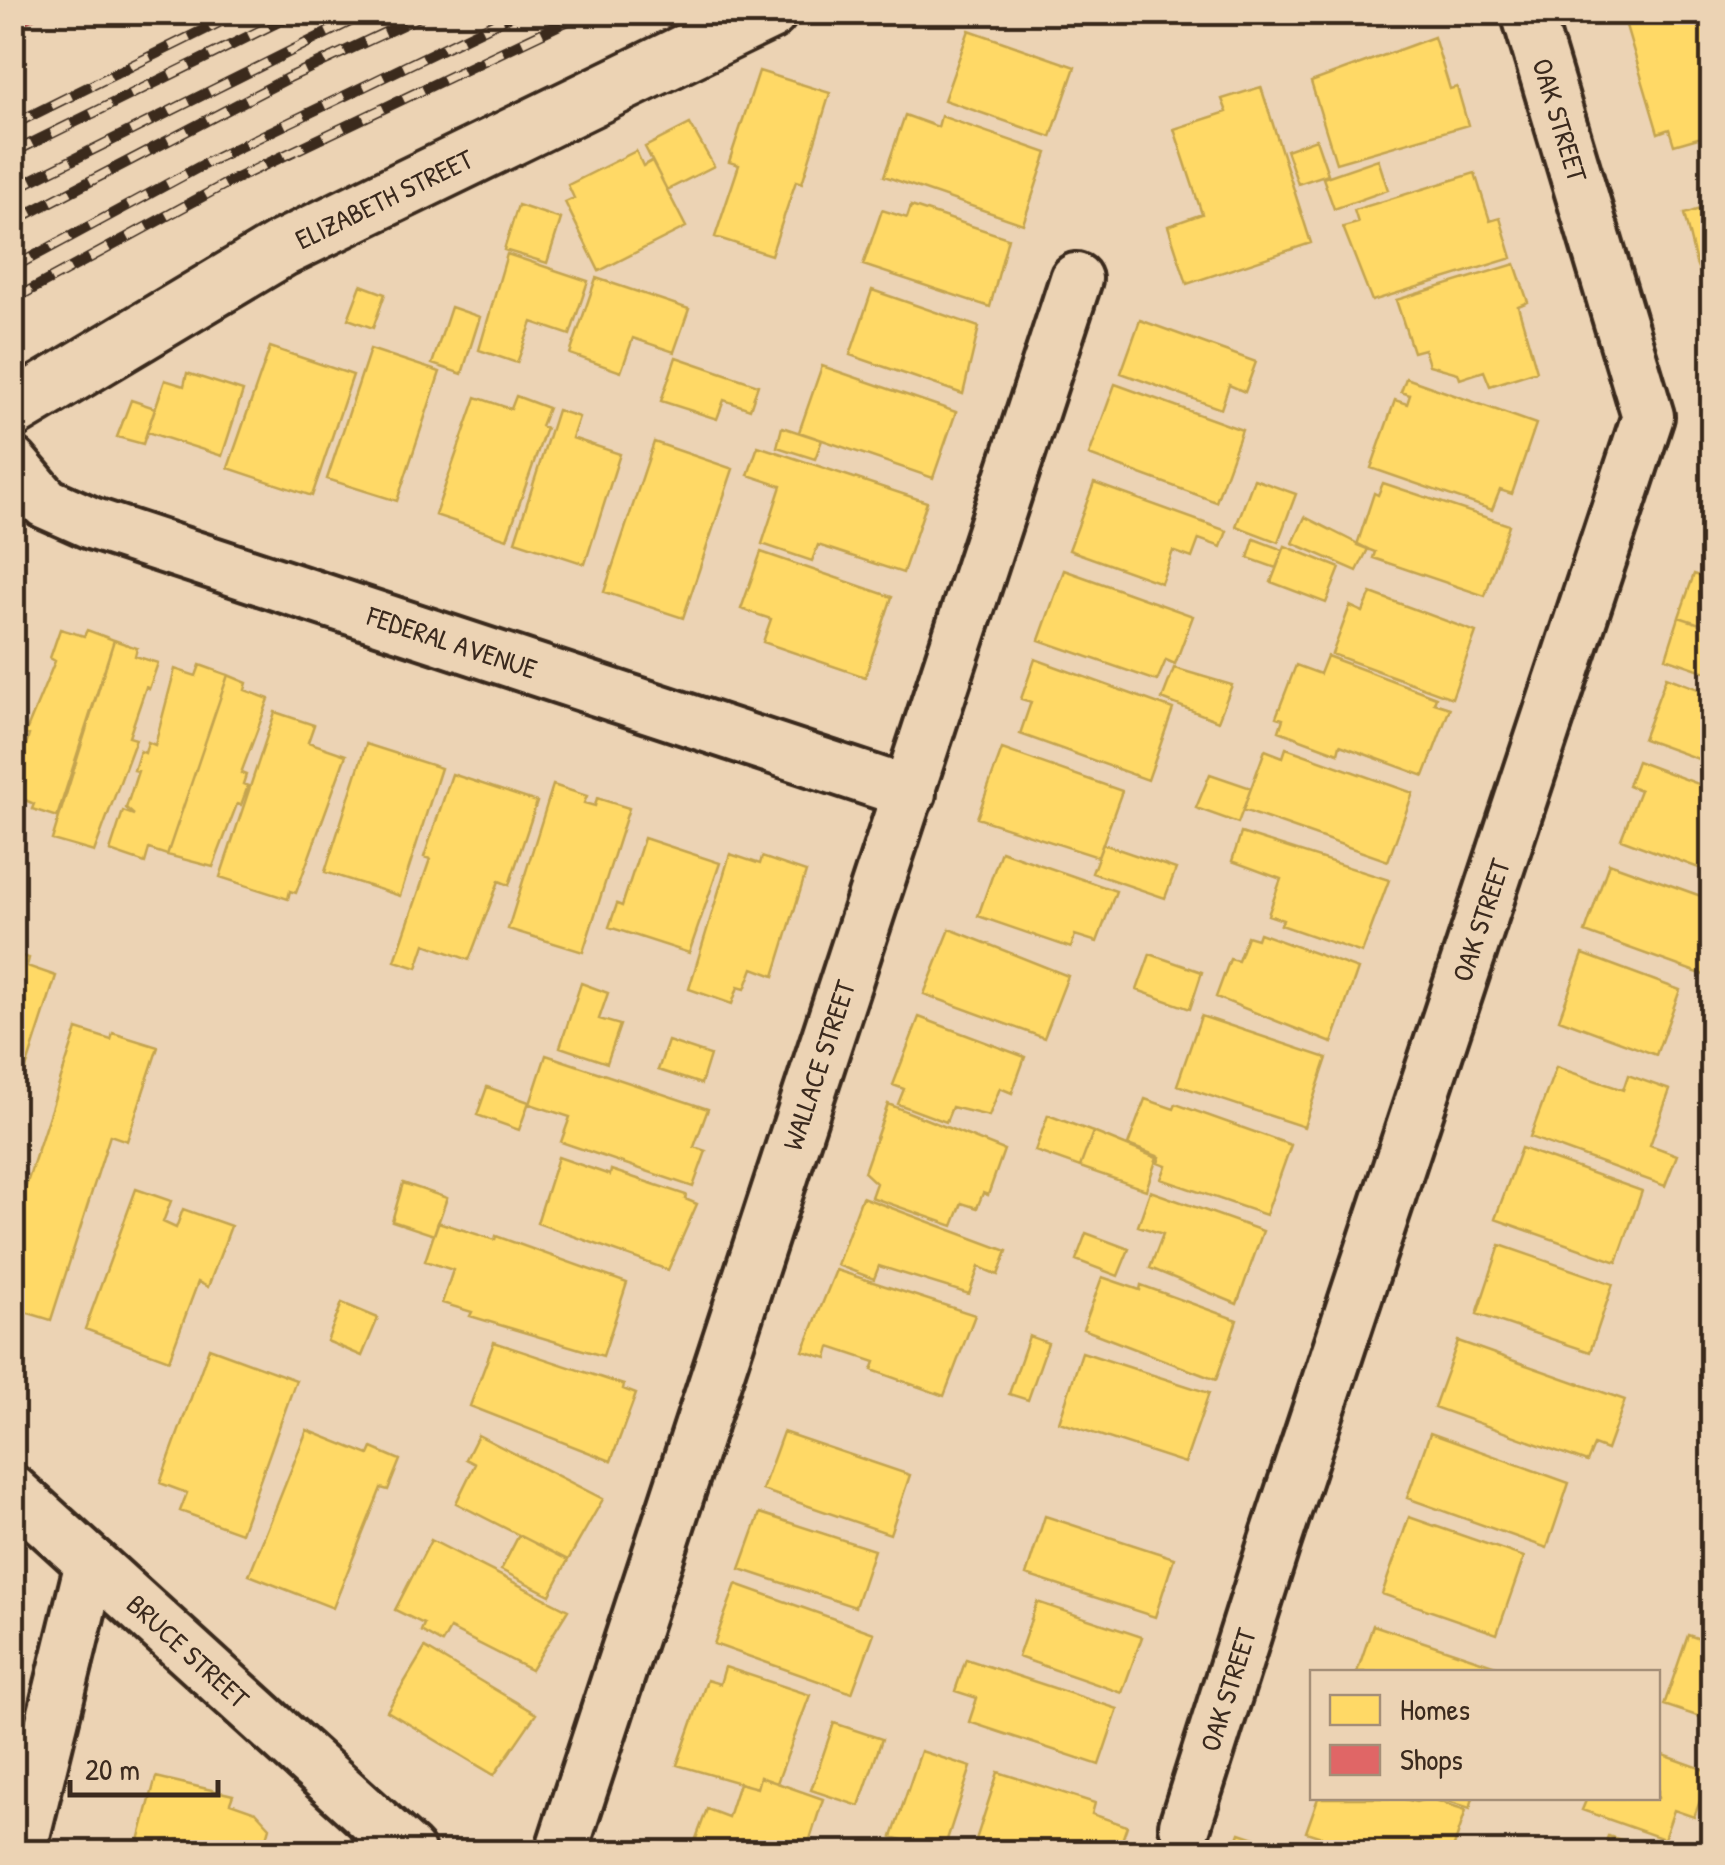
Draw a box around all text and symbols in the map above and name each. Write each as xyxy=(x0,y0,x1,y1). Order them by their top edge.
street label: OAK STREET xyxy=(1523,54,1597,187)
street label: ELIZABETH STREET xyxy=(289,139,480,258)
street label: FEDERAL AVENUE xyxy=(361,596,542,688)
street label: OAK STREET xyxy=(1443,853,1519,986)
street label: WALLACE STREET xyxy=(773,975,864,1155)
street label: BRUCE STREET xyxy=(119,1586,258,1717)
street label: OAK STREET xyxy=(1191,1623,1265,1756)
legend xyxy=(1310,1670,1660,1800)
text: Homes xyxy=(1400,1689,1470,1729)
scale bar xyxy=(70,1735,218,1797)
text: Shops xyxy=(1400,1739,1463,1779)
text: 20 m xyxy=(85,1749,140,1789)

